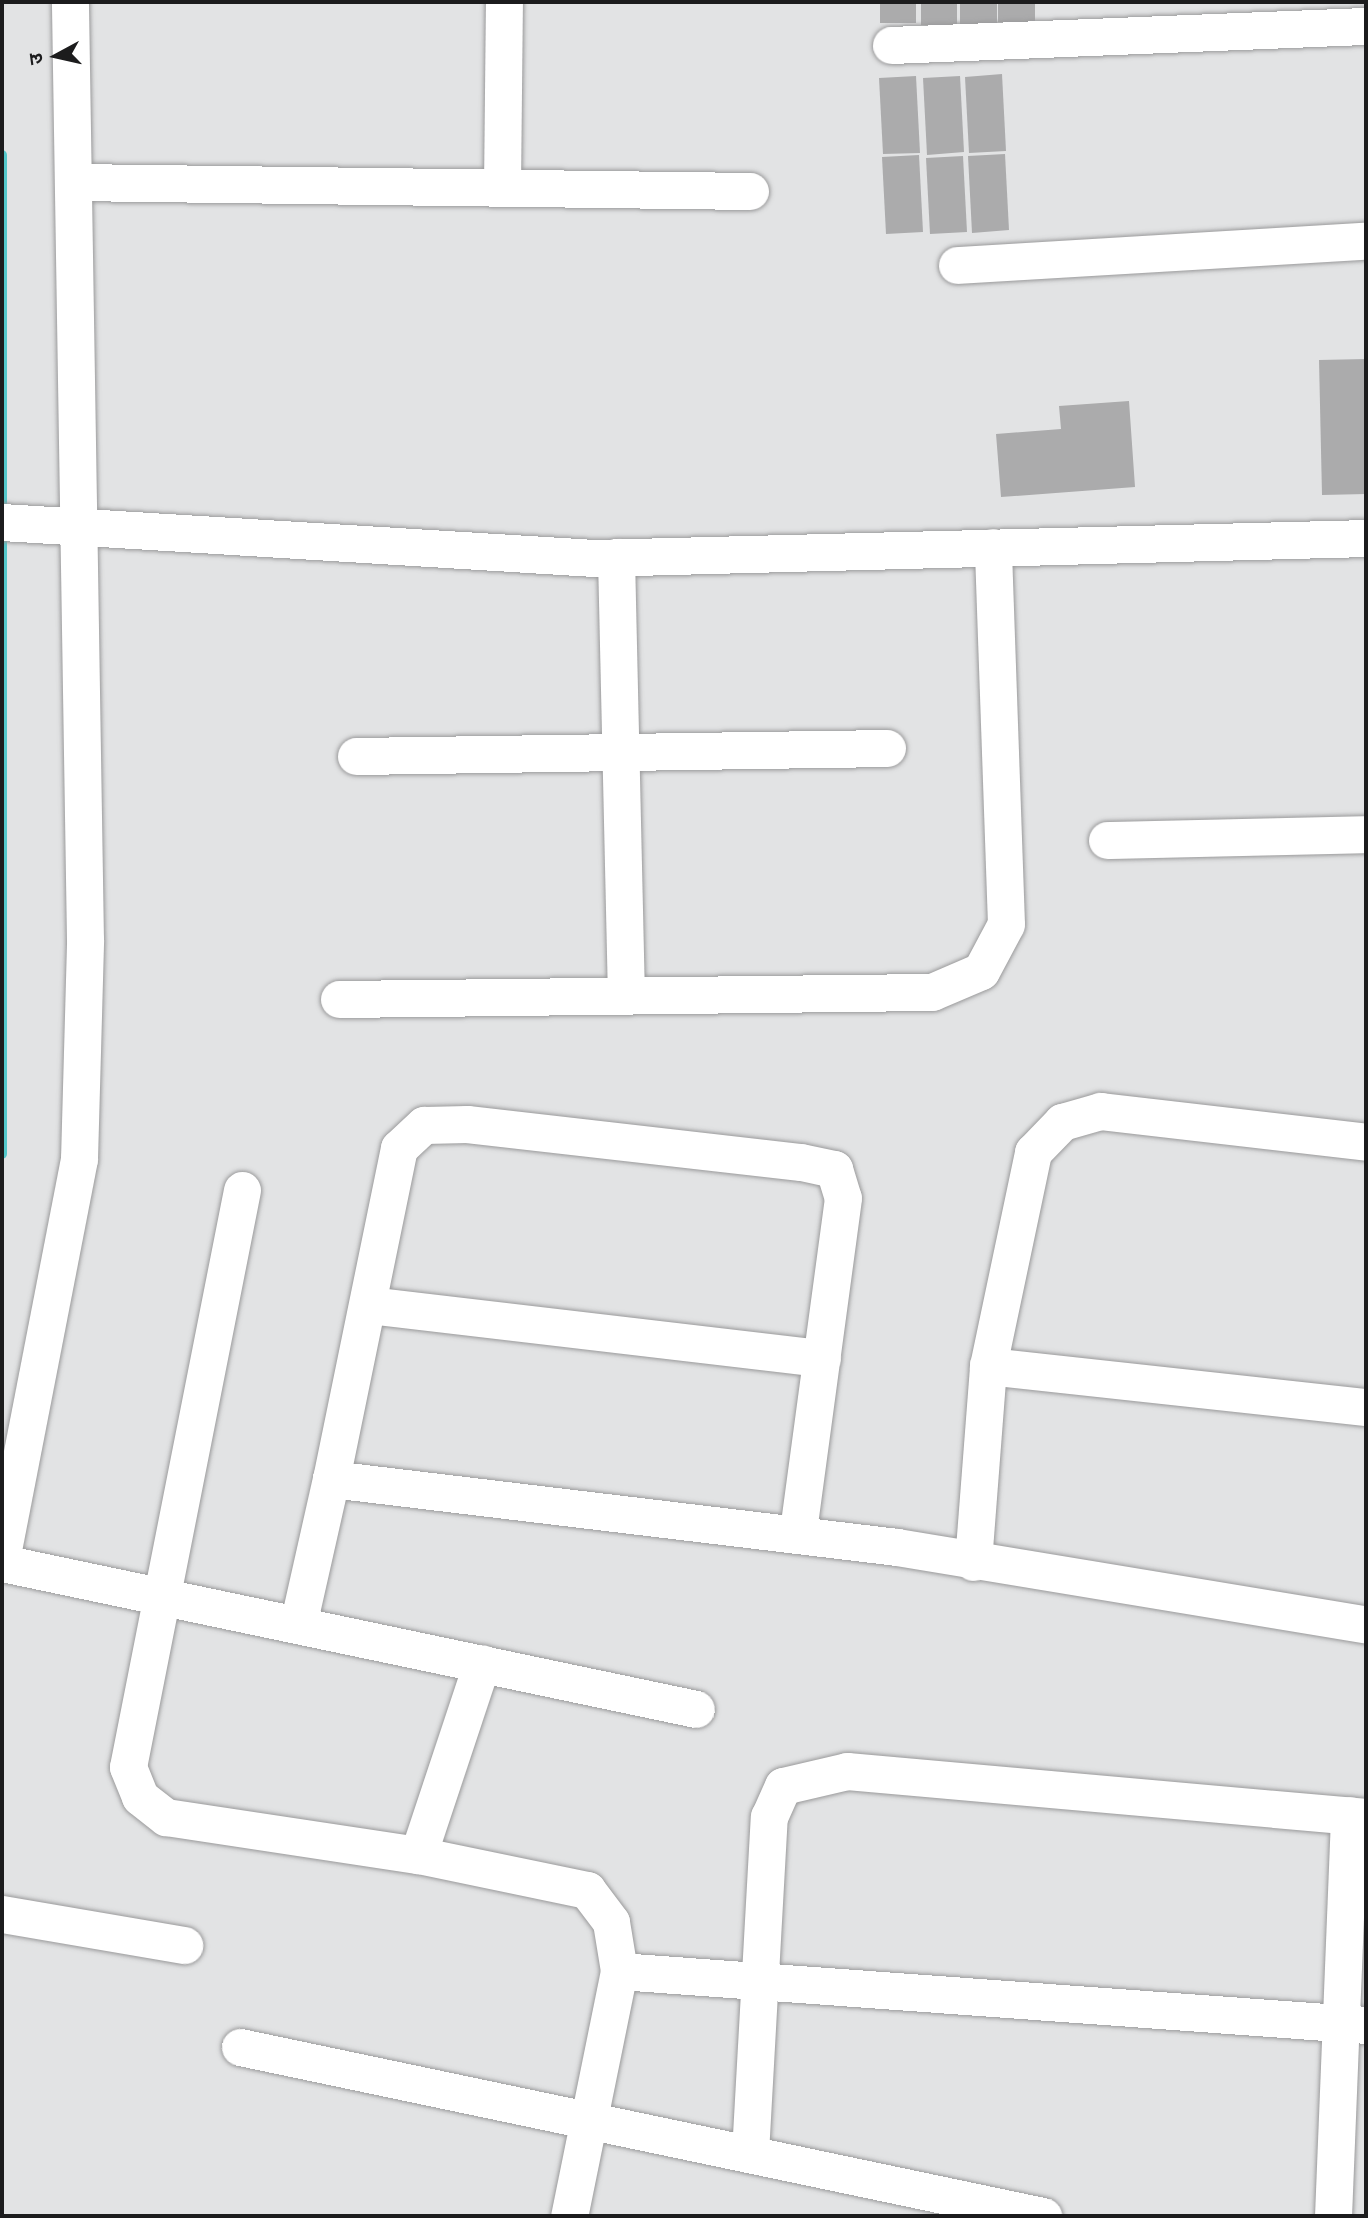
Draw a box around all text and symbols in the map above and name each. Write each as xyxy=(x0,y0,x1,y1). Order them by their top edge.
north arrow xyxy=(21,21,91,91)
text: उ xyxy=(24,52,47,66)

